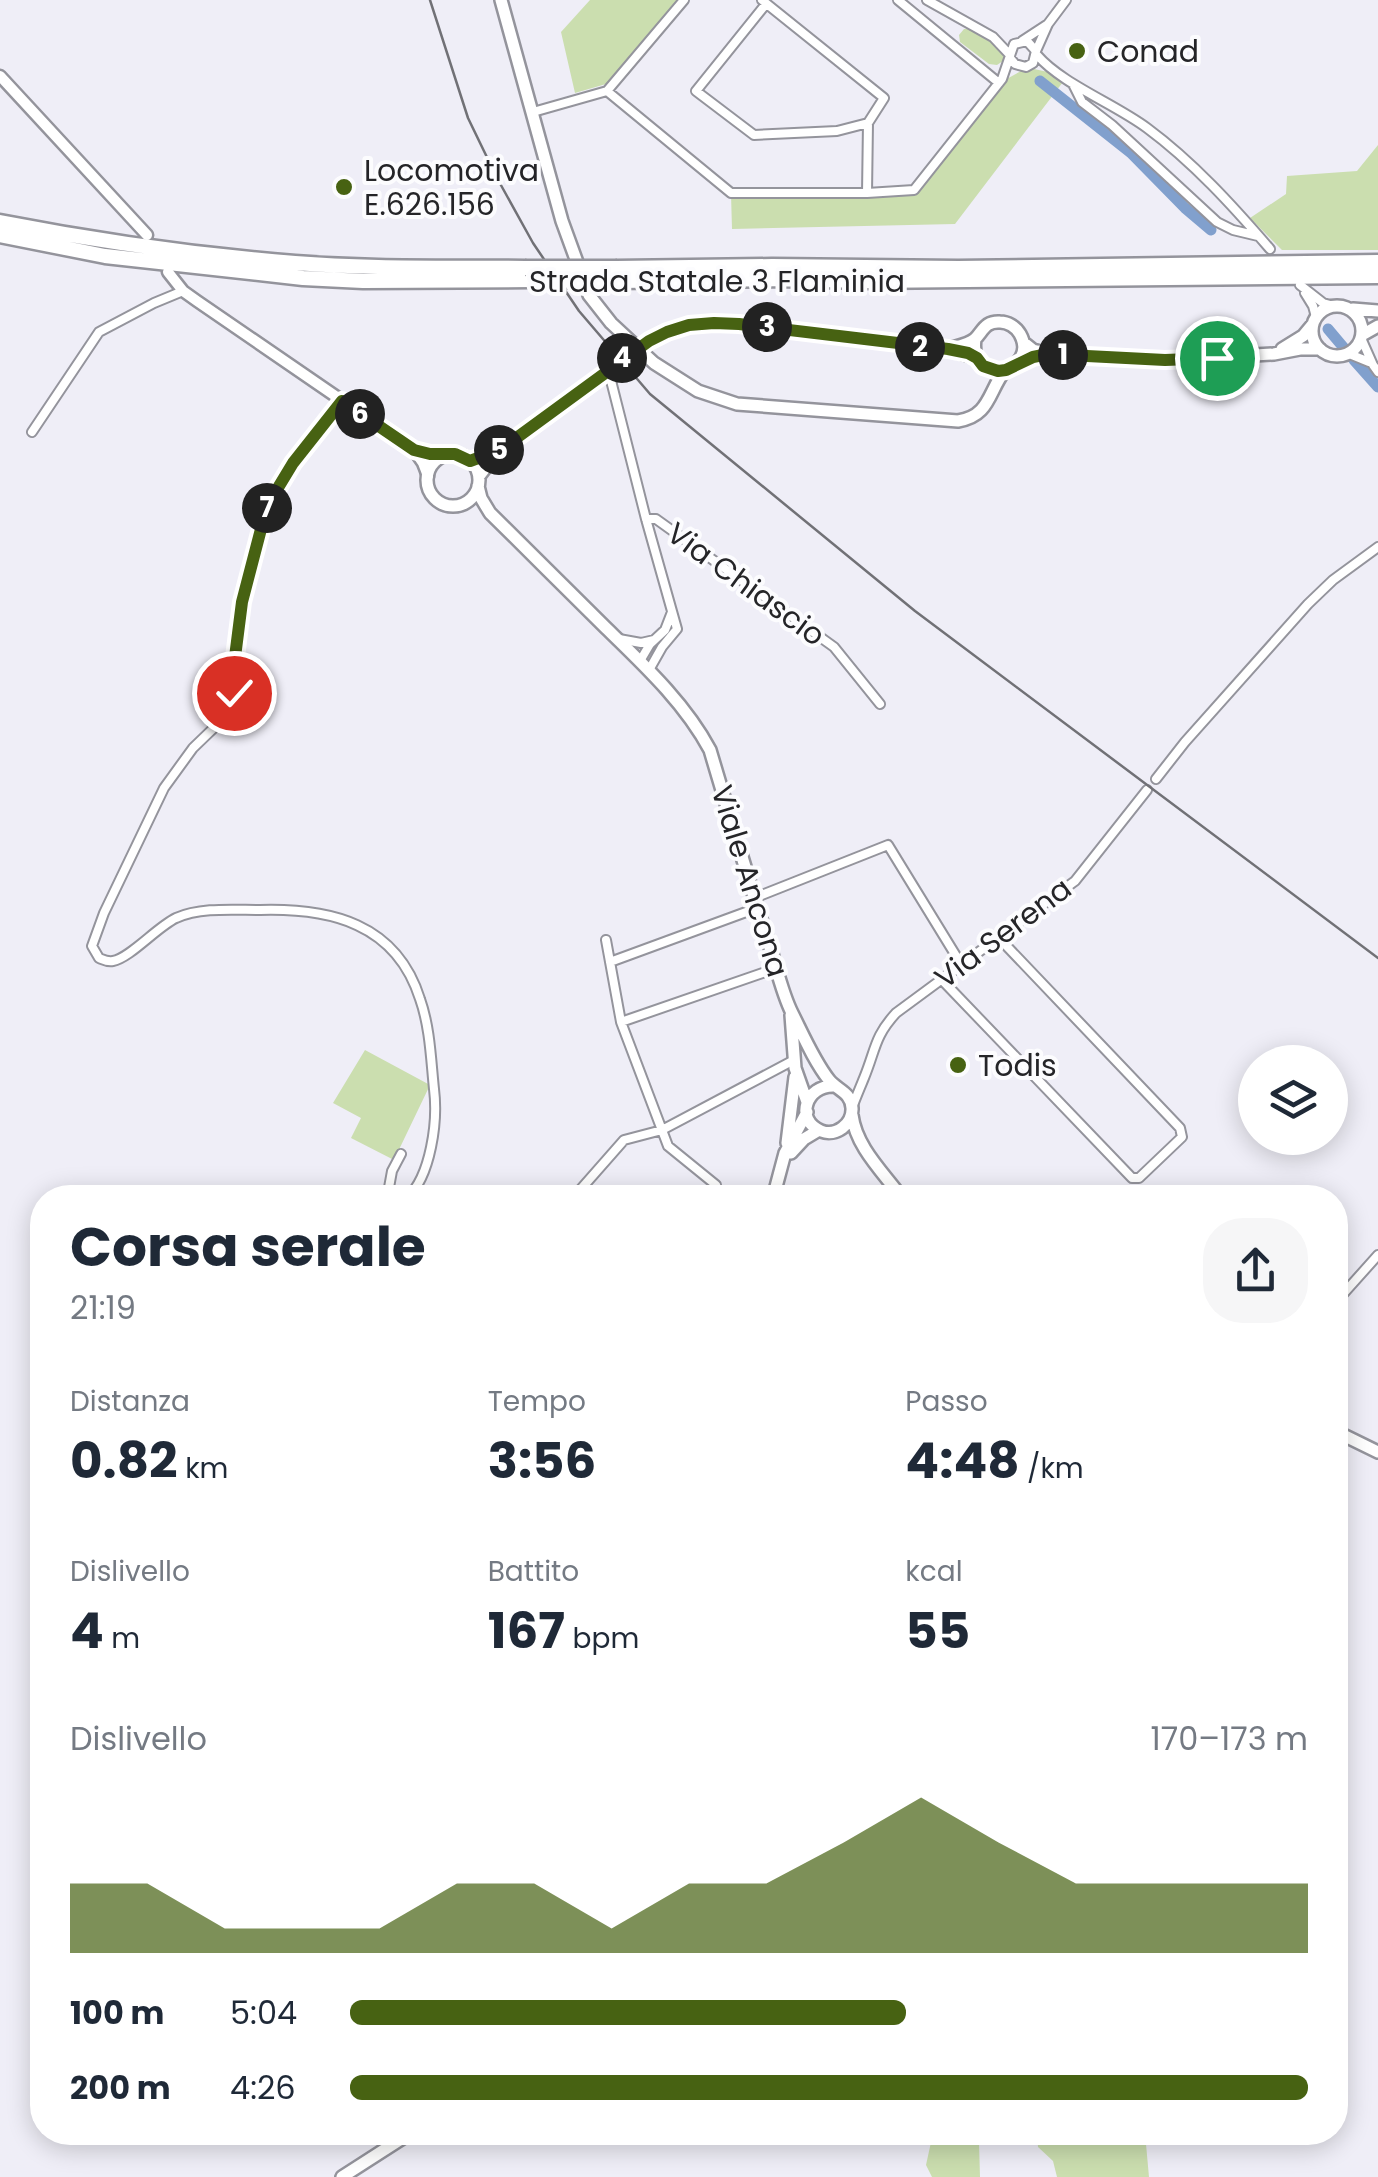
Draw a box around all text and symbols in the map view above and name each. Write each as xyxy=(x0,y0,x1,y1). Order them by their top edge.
place label: Conad xyxy=(1097,30,1199,73)
marker: Conad xyxy=(1066,40,1088,62)
place label: Locomotiva E.626.156 xyxy=(364,149,539,226)
marker: Locomotiva E.626.156 xyxy=(333,176,355,198)
street label: Strada Statale 3 Flaminia xyxy=(529,260,905,303)
pin: 3 xyxy=(742,302,792,352)
text: 3 xyxy=(759,307,775,346)
pin xyxy=(1175,316,1260,401)
pin: 2 xyxy=(895,322,945,372)
text: 2 xyxy=(912,327,928,366)
pin: 1 xyxy=(1038,330,1088,380)
icon: arrive xyxy=(1190,331,1245,386)
pin: 4 xyxy=(597,333,647,383)
text: 1 xyxy=(1058,335,1068,374)
text: 4 xyxy=(613,338,631,377)
pin: 6 xyxy=(335,389,385,439)
text: 6 xyxy=(351,394,369,433)
pin: 5 xyxy=(474,425,524,475)
text: 5 xyxy=(490,430,508,469)
pin: 7 xyxy=(242,483,292,533)
text: 7 xyxy=(260,488,274,527)
street label: Via Chiascio xyxy=(658,512,834,656)
pin xyxy=(192,651,277,736)
icon: check xyxy=(207,666,262,721)
street label: Viale Ancona xyxy=(700,780,800,982)
street label: Via Serena xyxy=(926,867,1080,999)
place label: Todis xyxy=(978,1044,1057,1087)
map controls xyxy=(1238,1045,1348,1155)
button: layers xyxy=(1238,1045,1348,1155)
marker: Todis xyxy=(947,1054,969,1076)
text: Corsa serale xyxy=(70,1208,426,1285)
button: share xyxy=(1203,1218,1308,1323)
text: 21:19 xyxy=(70,1285,136,1330)
text: Distanza xyxy=(70,1382,190,1421)
text: Tempo xyxy=(488,1382,586,1421)
text: Passo xyxy=(905,1382,988,1421)
text: 0.82 xyxy=(70,1425,178,1496)
text: 3:56 xyxy=(488,1425,596,1496)
text: 4:48 xyxy=(905,1425,1020,1496)
text: km xyxy=(178,1449,228,1488)
text: /km xyxy=(1020,1449,1084,1488)
text: Dislivello xyxy=(70,1552,190,1591)
text: Battito xyxy=(488,1552,579,1591)
text: kcal xyxy=(905,1552,963,1591)
text: 4 xyxy=(70,1595,104,1666)
text: 167 xyxy=(488,1595,565,1666)
text: 55 xyxy=(905,1595,970,1666)
text: m xyxy=(104,1619,140,1658)
text: bpm xyxy=(565,1619,639,1658)
text: Dislivello xyxy=(70,1716,207,1761)
text: 170–173 m xyxy=(1150,1716,1308,1761)
text: 100 m xyxy=(70,1990,164,2035)
text: 5:04 xyxy=(230,1990,297,2035)
text: 200 m xyxy=(70,2065,171,2110)
text: 4:26 xyxy=(230,2065,296,2110)

